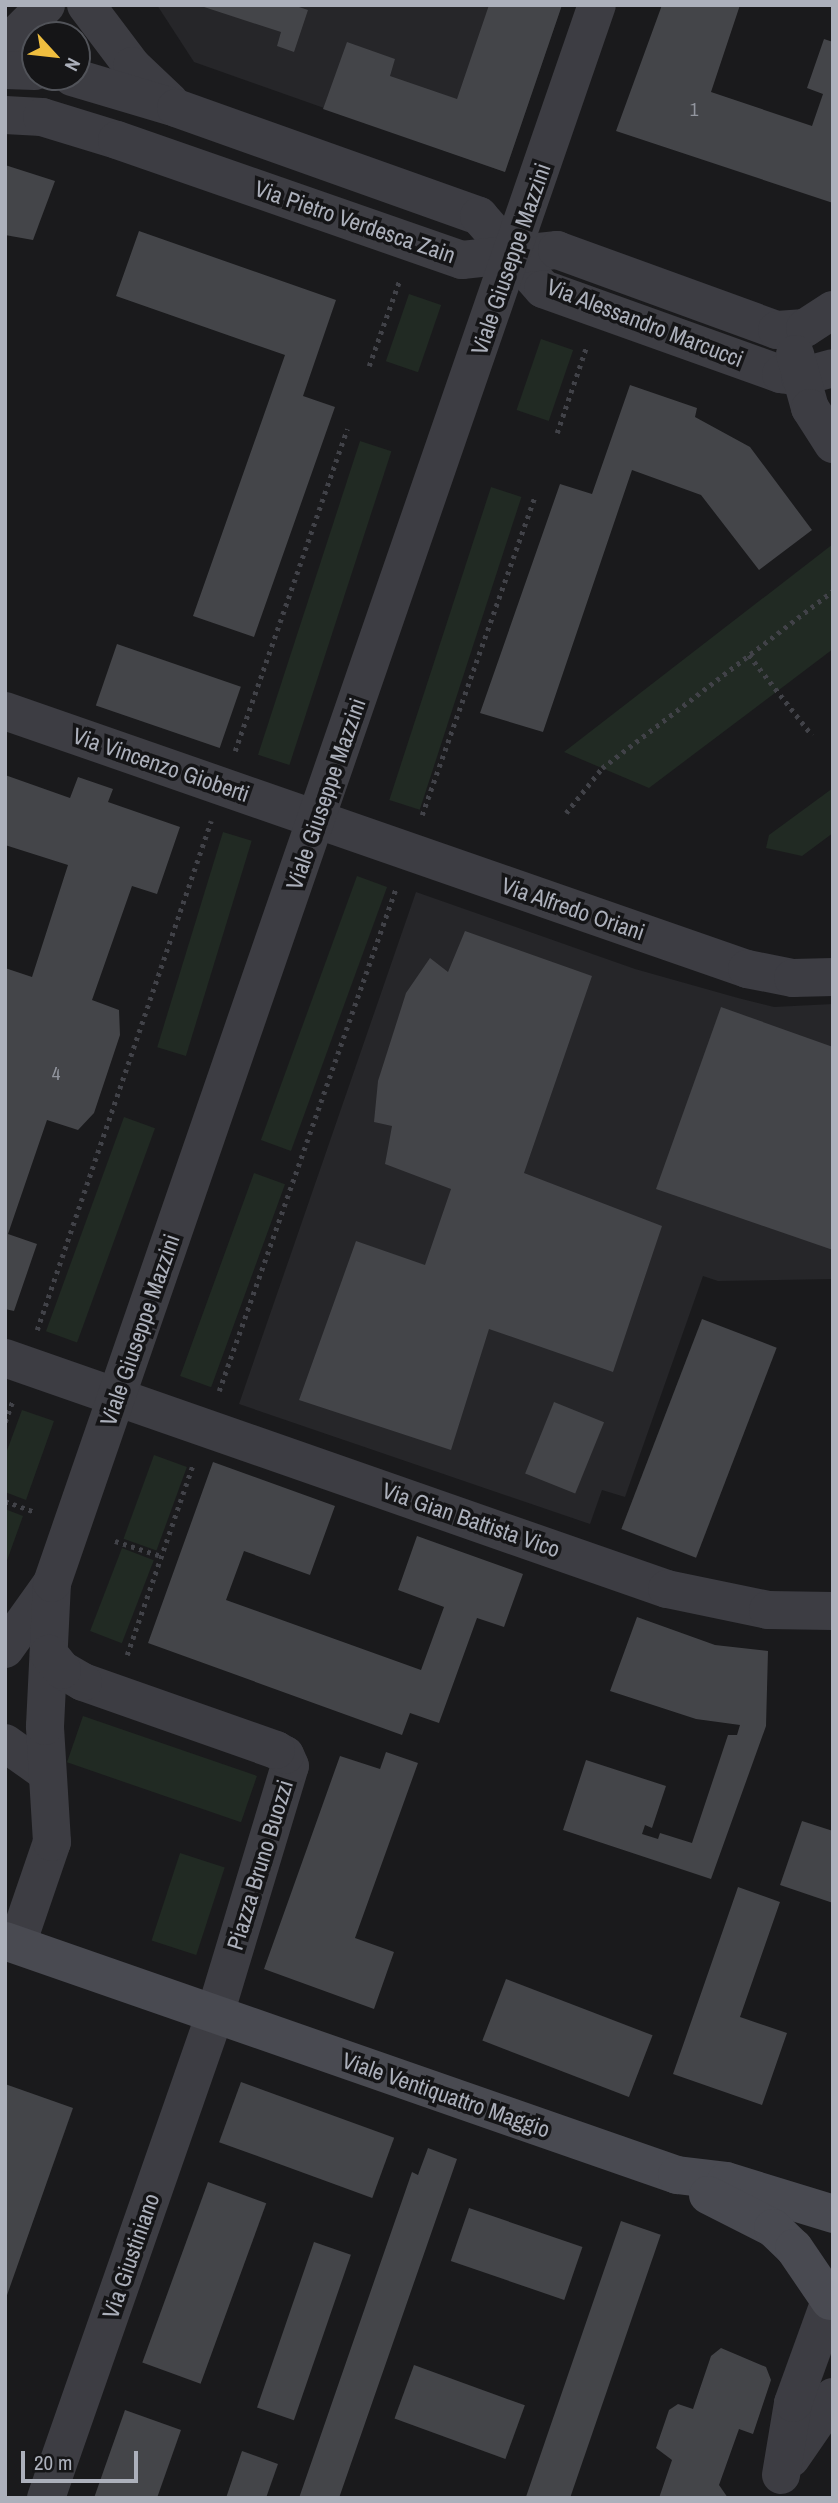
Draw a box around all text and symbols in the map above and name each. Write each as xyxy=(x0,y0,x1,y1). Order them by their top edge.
north arrow xyxy=(21,21,91,91)
text: N xyxy=(59,54,87,76)
house number: 1 xyxy=(690,99,698,121)
street label: Viale Giuseppe Mazzini xyxy=(465,159,557,359)
street label: Via Pietro Verdesca Zain xyxy=(251,175,459,269)
street label: Via Alessandro Marcucci xyxy=(542,273,748,373)
street label: Viale Giuseppe Mazzini xyxy=(280,694,372,894)
street label: Via Vincenzo Gioberti xyxy=(69,722,253,808)
street label: Via Alfredo Oriani xyxy=(497,871,649,947)
house number: 4 xyxy=(52,1063,60,1085)
street label: Viale Giuseppe Mazzini xyxy=(94,1230,186,1430)
street label: Via Gian Battista Vico xyxy=(379,1477,563,1563)
street label: Piazza Bruno Buozzi xyxy=(221,1777,299,1953)
street label: Viale Ventiquattro Maggio xyxy=(339,2046,553,2144)
street label: Via Giustiniano xyxy=(97,2190,165,2322)
scale bar xyxy=(24,2436,142,2480)
text: 20 m xyxy=(34,2448,72,2477)

